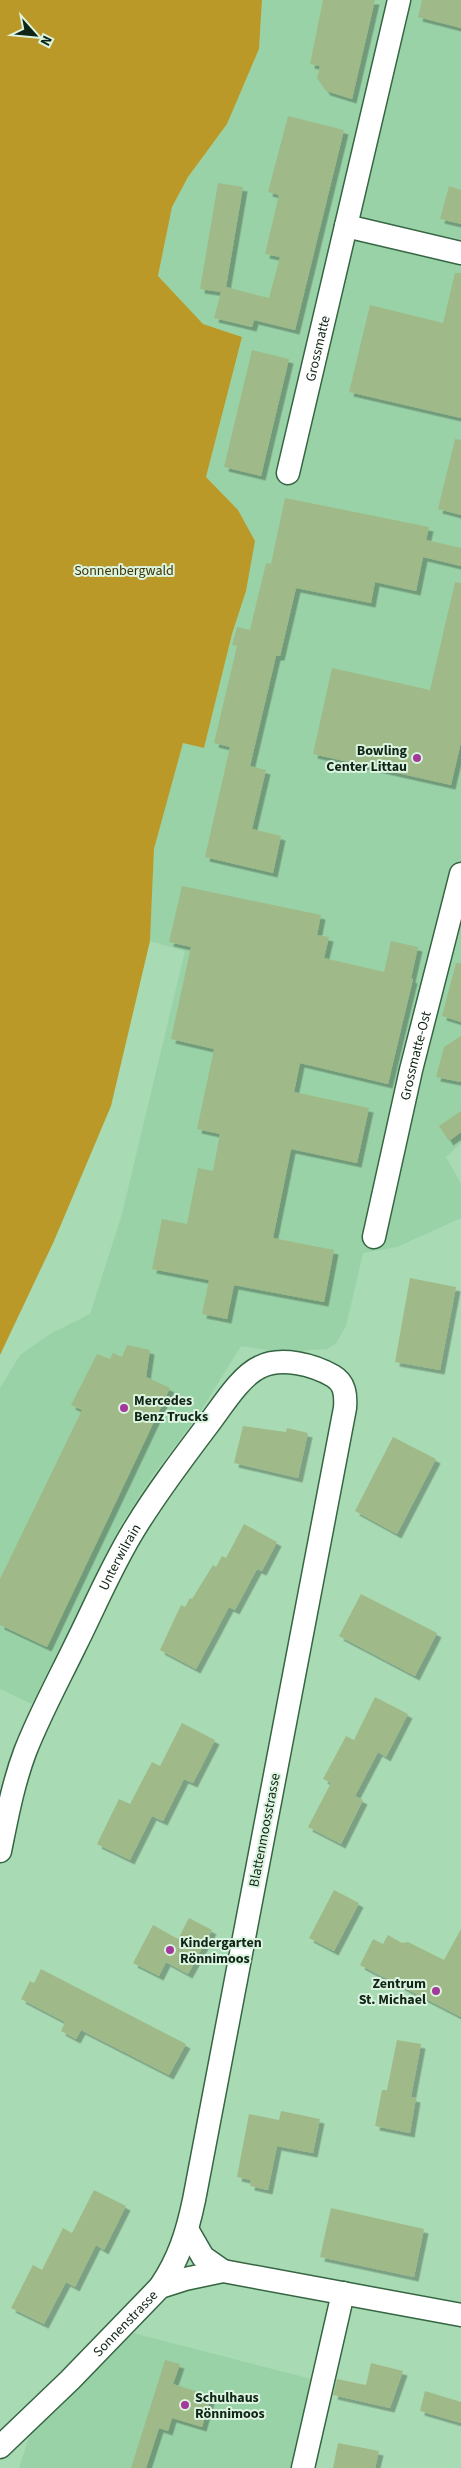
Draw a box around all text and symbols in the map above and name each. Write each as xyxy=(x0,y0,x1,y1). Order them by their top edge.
north arrow xyxy=(10,10,60,60)
text: N xyxy=(35,32,57,49)
street label: Grossmatte xyxy=(301,314,336,384)
park label: Sonnenbergwald xyxy=(74,561,174,581)
place label: Bowling Center Littau xyxy=(326,741,408,777)
marker: Bowling Center Littau xyxy=(411,752,423,764)
street label: Grossmatte-Ost xyxy=(396,1009,437,1102)
place label: Mercedes Benz Trucks xyxy=(134,1391,208,1427)
marker: Mercedes Benz Trucks xyxy=(118,1402,130,1414)
street label: Unterwilrain xyxy=(94,1520,146,1594)
street label: Blattenmoosstrasse xyxy=(244,1772,286,1889)
place label: Kindergarten Rönnimoos xyxy=(180,1933,262,1969)
marker: Kindergarten Rönnimoos xyxy=(164,1944,176,1956)
place label: Zentrum St. Michael xyxy=(359,1974,426,2010)
marker: Zentrum St. Michael xyxy=(430,1985,442,1997)
street label: Sonnenstrasse xyxy=(89,2286,163,2362)
place label: Schulhaus Rönnimoos xyxy=(195,2388,265,2424)
marker: Schulhaus Rönnimoos xyxy=(179,2399,191,2411)

